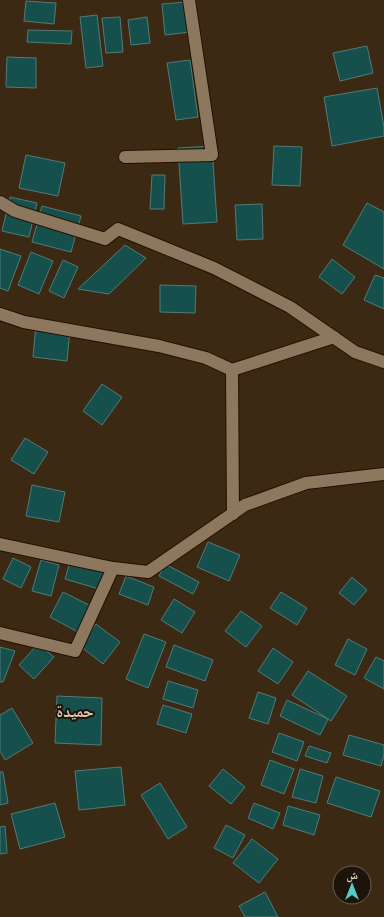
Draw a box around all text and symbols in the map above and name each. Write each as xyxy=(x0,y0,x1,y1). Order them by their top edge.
district label: حميدة xyxy=(56,702,94,721)
north arrow xyxy=(332,865,372,905)
text: ش xyxy=(346,869,358,883)

